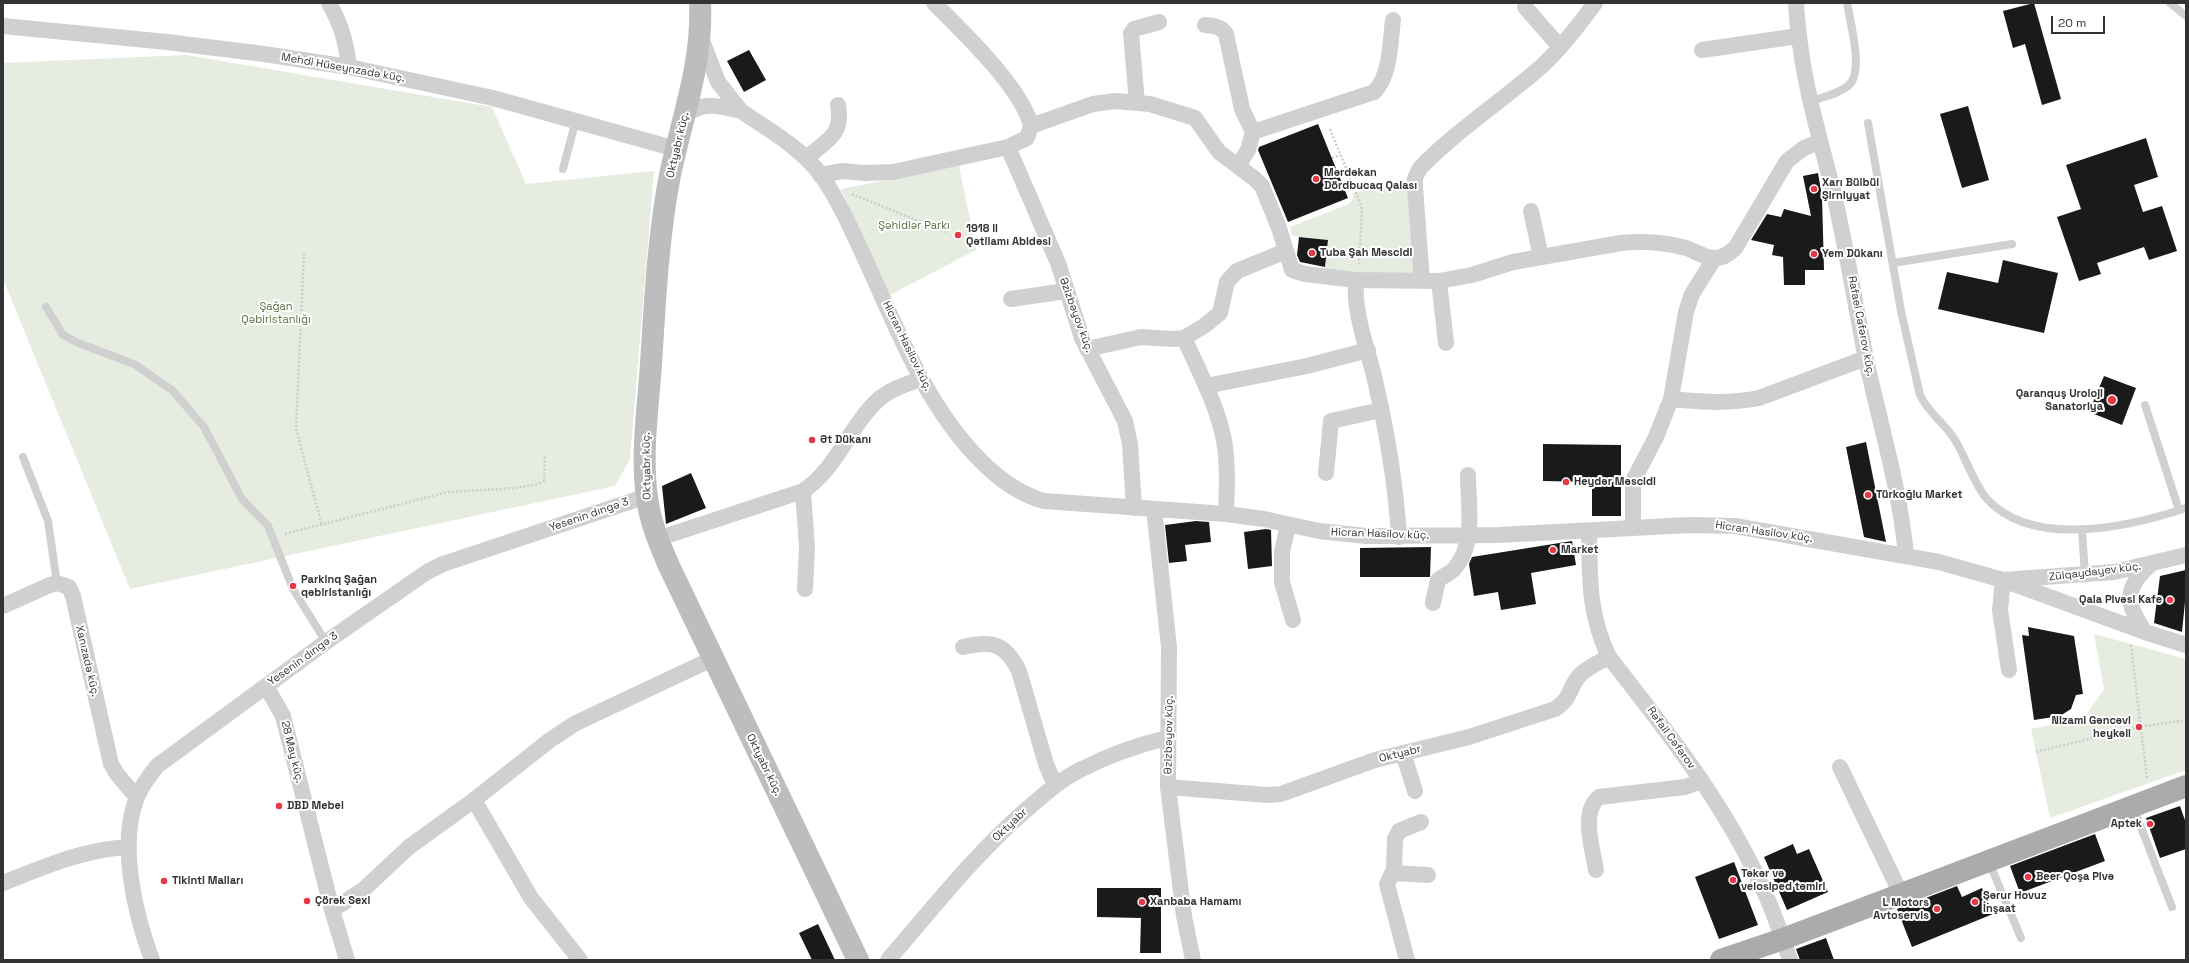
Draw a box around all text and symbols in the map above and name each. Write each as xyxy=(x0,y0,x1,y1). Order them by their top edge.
scale bar xyxy=(2053,8,2107,34)
text: 20 m xyxy=(2058,15,2086,31)
street label: Mehdi Hüseynzadə küç. xyxy=(280,51,406,85)
street label: Oktyabr küç. xyxy=(664,111,692,179)
place label: Mərdəkan Dördbucaq Qalası xyxy=(1324,166,1417,192)
marker: Mərdəkan Dördbucaq Qalası xyxy=(1311,174,1321,184)
place label: Xarı Bülbül Şirniyyat xyxy=(1822,176,1879,202)
marker: Xarı Bülbül Şirniyyat xyxy=(1809,184,1819,194)
park label: Şəhidlər Parkı xyxy=(878,219,950,233)
place label: 1918 il Qətliamı Abidəsi xyxy=(966,222,1051,248)
marker: 1918 il Qətliamı Abidəsi xyxy=(953,230,963,240)
place label: Tuba Şah Məscidi xyxy=(1320,246,1412,260)
place label: Yem Dükanı xyxy=(1822,247,1883,261)
marker: Tuba Şah Məscidi xyxy=(1307,248,1317,258)
marker: Yem Dükanı xyxy=(1809,249,1819,259)
street label: Rafael Cəfərov küç. xyxy=(1845,275,1877,377)
street label: Əzizbəyov küç. xyxy=(1056,276,1096,354)
street label: Hicran Hasilov küç. xyxy=(880,299,934,393)
park label: Şağan Qəbiristanlığı xyxy=(241,300,311,326)
place label: Qaranquş Uroloji Sanatoriya xyxy=(2016,387,2103,413)
marker: Qaranquş Uroloji Sanatoriya xyxy=(2106,394,2118,406)
street label: Oktyabr küç. xyxy=(640,432,654,500)
place label: Ət Dükanı xyxy=(820,433,871,447)
marker: Ət Dükanı xyxy=(807,435,817,445)
place label: Heydər Məscidi xyxy=(1574,475,1656,489)
marker: Heydər Məscidi xyxy=(1561,477,1571,487)
place label: Türkoğlu Market xyxy=(1876,488,1962,502)
marker: Türkoğlu Market xyxy=(1863,490,1873,500)
street label: Yesenin dıngə 3 xyxy=(548,495,630,535)
street label: Hicran Hasilov küç. xyxy=(1714,519,1814,545)
street label: Hicran Hasilov küç. xyxy=(1331,526,1429,542)
place label: Market xyxy=(1561,543,1598,557)
marker: Market xyxy=(1548,545,1558,555)
street label: Zülqaydayev küç. xyxy=(2048,560,2142,584)
place label: Parkinq Şağan qəbiristanlığı xyxy=(301,573,377,599)
marker: Parkinq Şağan qəbiristanlığı xyxy=(288,581,298,591)
place label: Qala Pivəsi Kafe xyxy=(2079,593,2162,607)
marker: Qala Pivəsi Kafe xyxy=(2165,595,2175,605)
street label: Xanızadə küç. xyxy=(72,624,102,698)
street label: Yesenin dıngə 3 xyxy=(265,629,341,689)
street label: Əzizbəyov küç. xyxy=(1162,695,1176,775)
street label: Rəfail Cəfərov xyxy=(1644,704,1698,772)
place label: Nizami Gəncəvi heykəli xyxy=(2052,714,2131,740)
street label: 28 May küç. xyxy=(278,720,306,784)
marker: Nizami Gəncəvi heykəli xyxy=(2134,722,2144,732)
street label: Oktyabr küç. xyxy=(743,732,785,798)
street label: Oktyabr xyxy=(1378,742,1422,766)
place label: DBD Mebel xyxy=(287,799,344,813)
marker: DBD Mebel xyxy=(274,801,284,811)
street label: Oktyabr xyxy=(990,806,1030,844)
place label: Aptek xyxy=(2111,817,2142,831)
marker: Aptek xyxy=(2145,819,2155,829)
place label: Təkər və velosiped təmiri xyxy=(1741,867,1826,893)
place label: Beer Qoşa Pivə xyxy=(2036,870,2114,884)
marker: Beer Qoşa Pivə xyxy=(2023,872,2033,882)
place label: Tikinti Malları xyxy=(172,874,243,888)
marker: Təkər və velosiped təmiri xyxy=(1728,875,1738,885)
marker: Tikinti Malları xyxy=(159,876,169,886)
place label: Şərur Hovuz İnşaat xyxy=(1983,889,2047,915)
place label: Çörək Sexi xyxy=(315,894,370,908)
place label: Xanbaba Hamamı xyxy=(1150,895,1241,909)
marker: Çörək Sexi xyxy=(302,896,312,906)
place label: L Motors Avtoservis xyxy=(1873,896,1929,922)
marker: Xanbaba Hamamı xyxy=(1137,897,1147,907)
marker: Şərur Hovuz İnşaat xyxy=(1970,897,1980,907)
marker: L Motors Avtoservis xyxy=(1932,904,1942,914)

